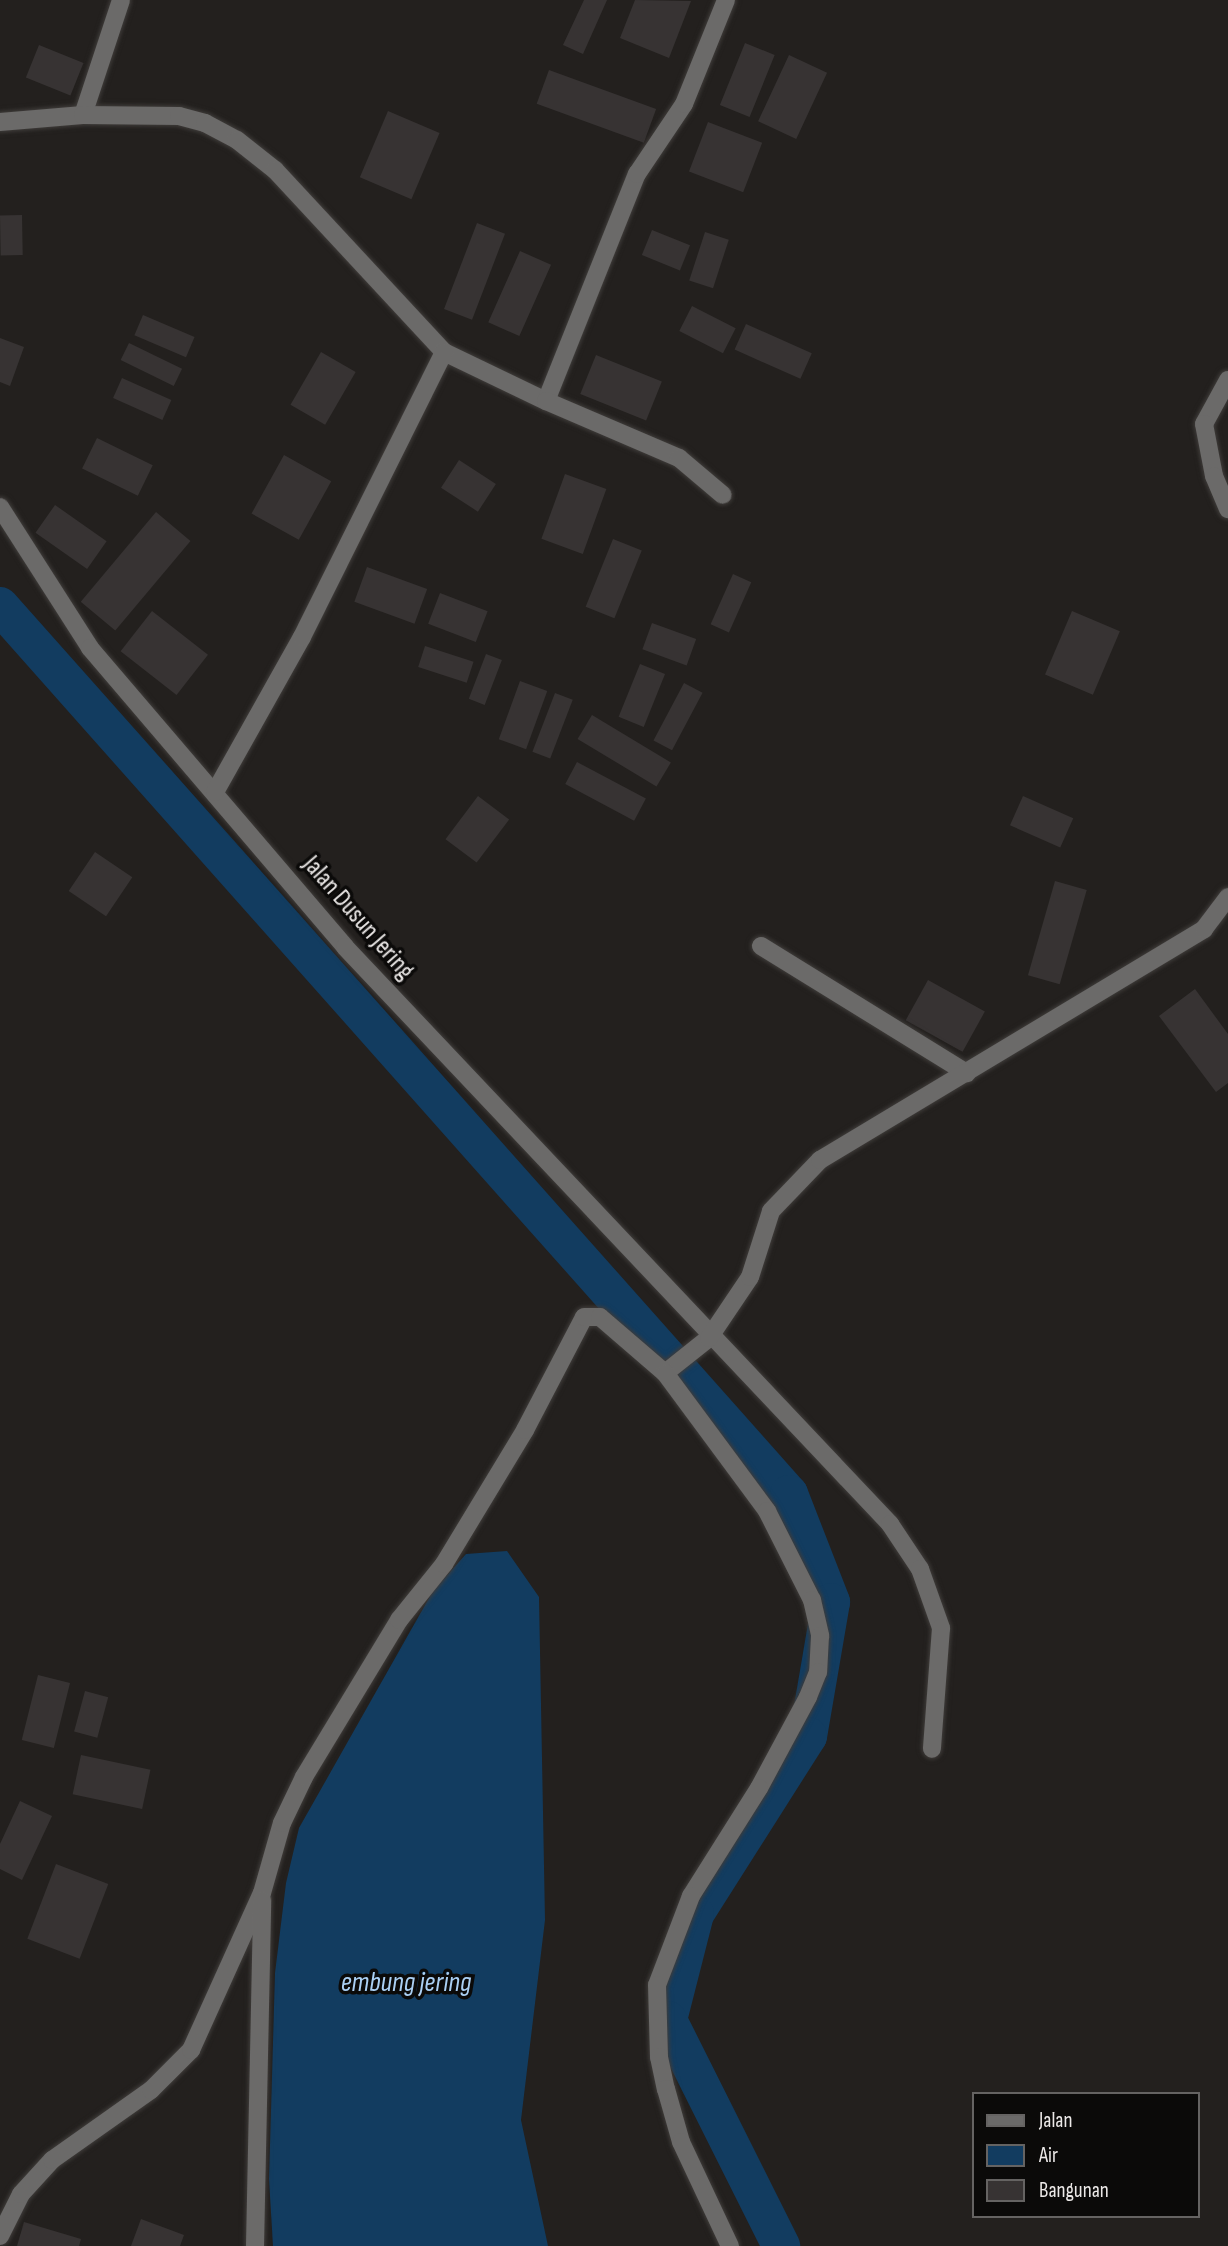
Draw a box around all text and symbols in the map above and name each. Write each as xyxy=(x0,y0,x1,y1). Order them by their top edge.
street label: Jalan Dusun Jering xyxy=(296,850,420,986)
water label: embung jering xyxy=(341,1966,471,2000)
legend xyxy=(972,2092,1200,2218)
text: Jalan xyxy=(1039,2108,1072,2133)
text: Air xyxy=(1039,2143,1058,2168)
text: Bangunan xyxy=(1039,2178,1109,2203)

